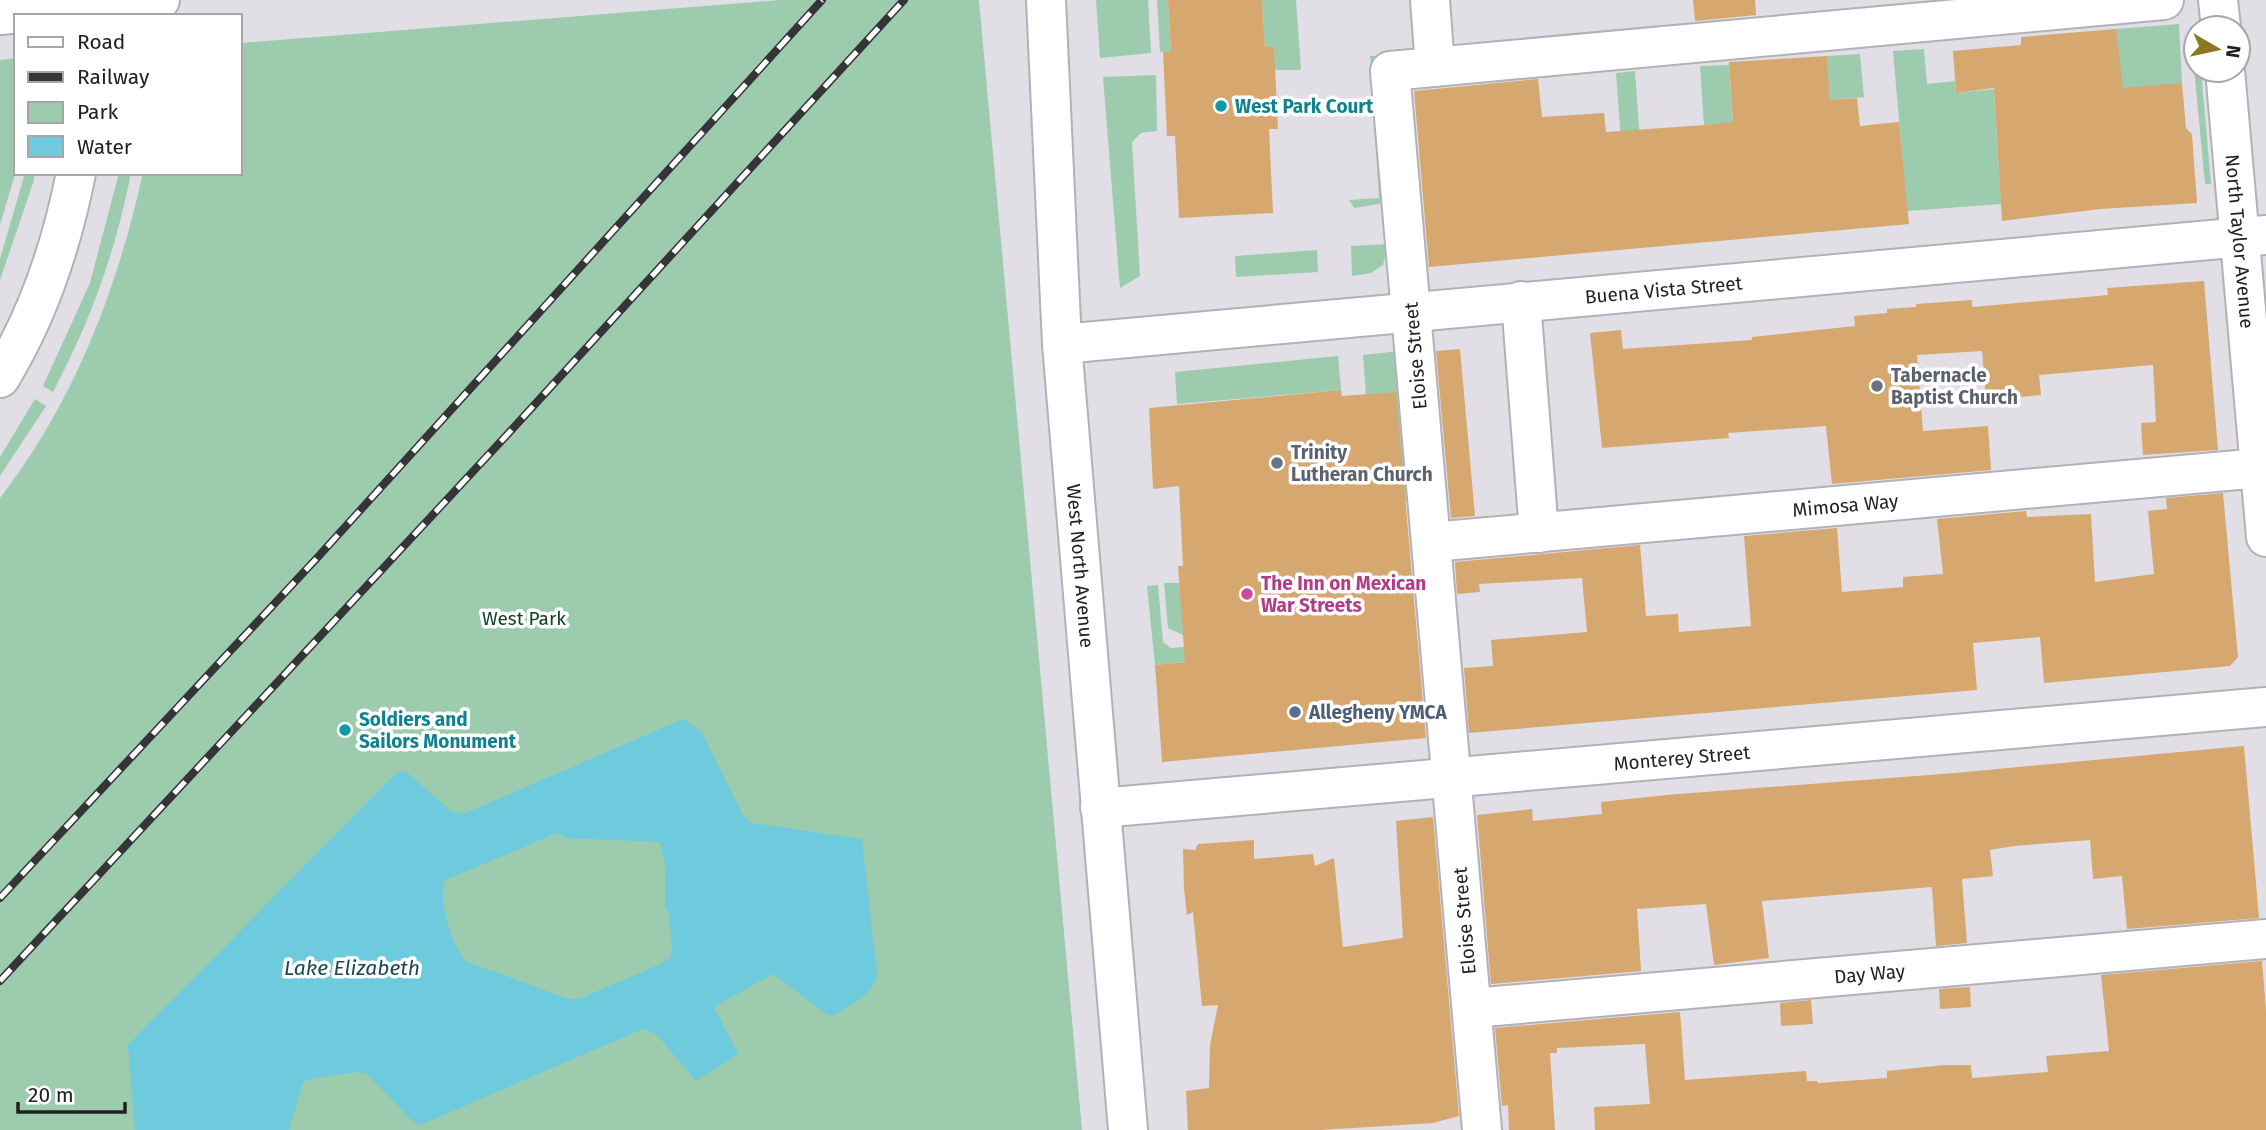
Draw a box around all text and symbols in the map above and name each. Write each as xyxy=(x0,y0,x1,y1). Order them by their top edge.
legend xyxy=(14,14,242,175)
north arrow xyxy=(2182,14,2252,84)
text: Road xyxy=(77,29,125,55)
text: N xyxy=(2221,44,2246,60)
text: Railway xyxy=(77,64,150,90)
place label: West Park Court xyxy=(1235,95,1374,118)
marker: West Park Court xyxy=(1213,98,1229,114)
text: Park xyxy=(77,99,119,125)
text: Water xyxy=(77,134,132,160)
street label: North Taylor Avenue xyxy=(2220,153,2259,329)
street label: Buena Vista Street xyxy=(1584,271,1743,309)
street label: Eloise Street xyxy=(1399,301,1432,411)
place label: Tabernacle Baptist Church xyxy=(1891,364,2018,409)
marker: Tabernacle Baptist Church xyxy=(1869,378,1885,394)
place label: Trinity Lutheran Church xyxy=(1291,441,1433,486)
marker: Trinity Lutheran Church xyxy=(1269,455,1285,471)
street label: West North Avenue xyxy=(1062,483,1098,649)
street label: Mimosa Way xyxy=(1791,489,1900,522)
place label: The Inn on Mexican War Streets xyxy=(1261,572,1426,617)
marker: The Inn on Mexican War Streets xyxy=(1239,586,1255,602)
park label: West Park xyxy=(482,607,566,630)
place label: Allegheny YMCA xyxy=(1308,701,1448,724)
marker: Allegheny YMCA xyxy=(1287,704,1303,720)
place label: Soldiers and Sailors Monument xyxy=(359,708,517,753)
marker: Soldiers and Sailors Monument xyxy=(337,722,353,738)
street label: Monterey Street xyxy=(1613,741,1751,775)
street label: Eloise Street xyxy=(1448,866,1481,976)
water label: Lake Elizabeth xyxy=(284,955,420,981)
street label: Day Way xyxy=(1833,959,1907,988)
scale bar xyxy=(18,1070,124,1114)
text: 20 m xyxy=(28,1082,74,1108)

